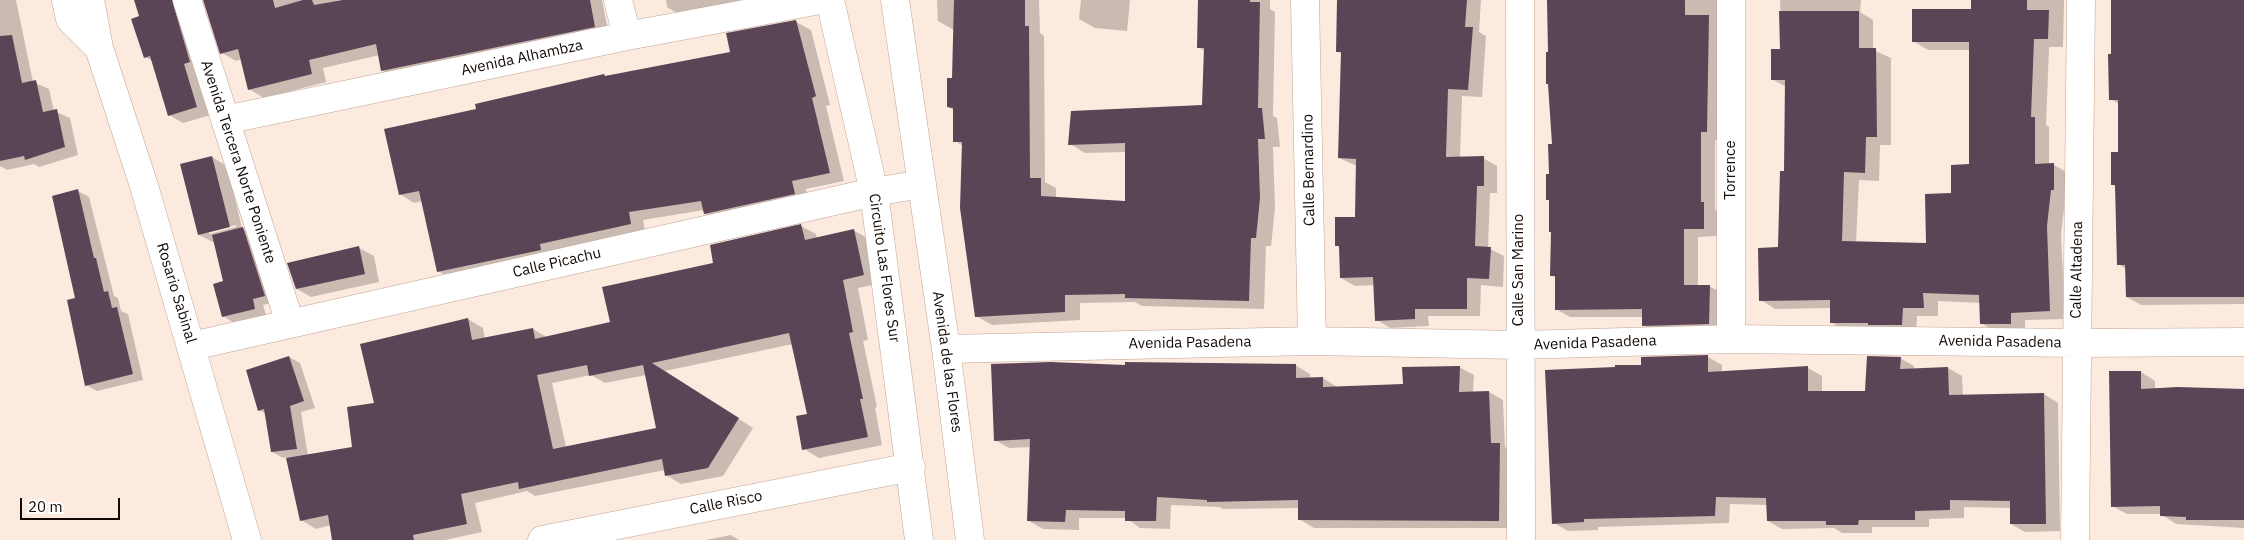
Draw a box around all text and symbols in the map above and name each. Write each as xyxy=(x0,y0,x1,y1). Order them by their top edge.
street label: Avenida Alhambza xyxy=(459,36,585,80)
street label: Avenida Tercera Norte Poniente xyxy=(197,58,279,266)
street label: Calle Bernardino xyxy=(1299,114,1319,226)
street label: Torrence xyxy=(1722,140,1740,200)
street label: Circuito Las Flores Sur xyxy=(865,193,903,343)
street label: Calle San Marino xyxy=(1510,214,1528,326)
street label: Calle Altadena xyxy=(2067,221,2087,319)
street label: Rosario Sabinal xyxy=(152,241,200,345)
street label: Calle Picachu xyxy=(511,244,603,282)
street label: Avenida de las Flores xyxy=(928,290,966,434)
street label: Avenida Pasadena xyxy=(1533,332,1657,354)
street label: Avenida Pasadena xyxy=(1938,332,2062,352)
street label: Avenida Pasadena xyxy=(1128,333,1252,353)
street label: Calle Risco xyxy=(688,487,764,519)
scale bar xyxy=(22,488,122,520)
text: 20 m xyxy=(28,497,63,516)

